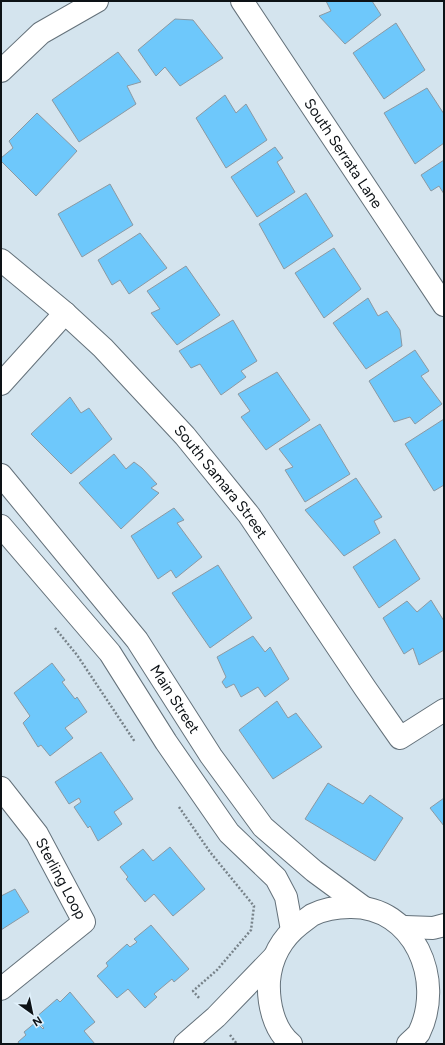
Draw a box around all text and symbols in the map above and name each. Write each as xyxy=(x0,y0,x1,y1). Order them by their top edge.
street label: South Serrata Lane xyxy=(300,95,386,212)
street label: South Samara Street xyxy=(170,421,271,542)
street label: Main Street xyxy=(146,661,203,737)
street label: Sterling Loop xyxy=(32,835,90,923)
north arrow xyxy=(12,993,52,1033)
text: N xyxy=(30,1013,44,1029)

